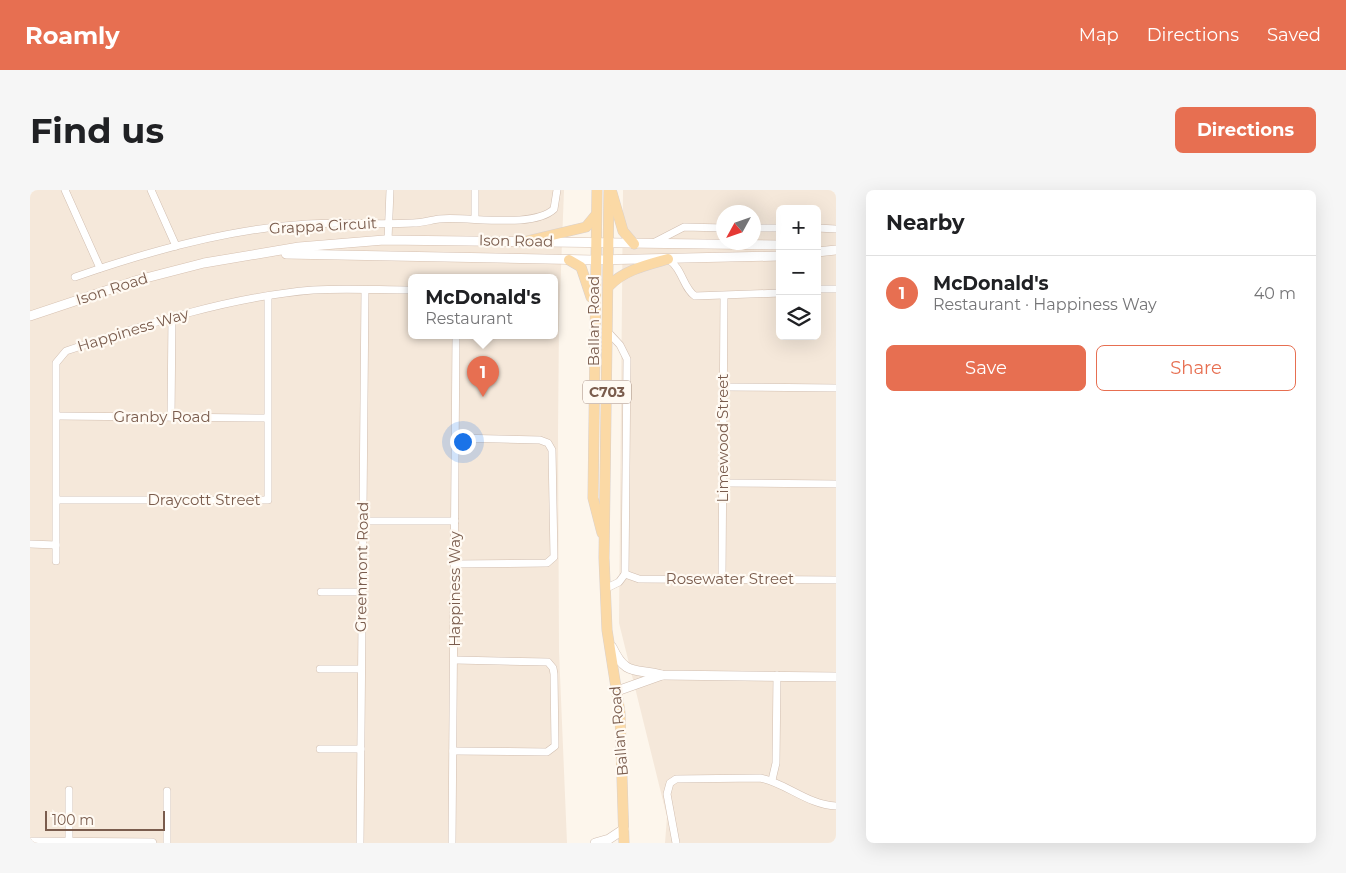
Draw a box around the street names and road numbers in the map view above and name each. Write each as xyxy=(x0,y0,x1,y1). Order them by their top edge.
street label: Grappa Circuit xyxy=(269,213,377,238)
street label: Ison Road xyxy=(479,230,553,251)
street label: Ison Road xyxy=(73,268,150,309)
street label: Ballan Road xyxy=(584,276,603,366)
street label: Happiness Way xyxy=(75,303,192,356)
street label: Limewood Street xyxy=(713,374,732,502)
road number: C703 xyxy=(583,380,631,403)
street label: Granby Road xyxy=(113,407,211,426)
street label: Draycott Street xyxy=(147,490,261,509)
street label: Greenmont Road xyxy=(351,502,372,632)
street label: Happiness Way xyxy=(445,530,464,647)
street label: Rosewater Street xyxy=(666,569,794,588)
street label: Ballan Road xyxy=(605,685,632,777)

